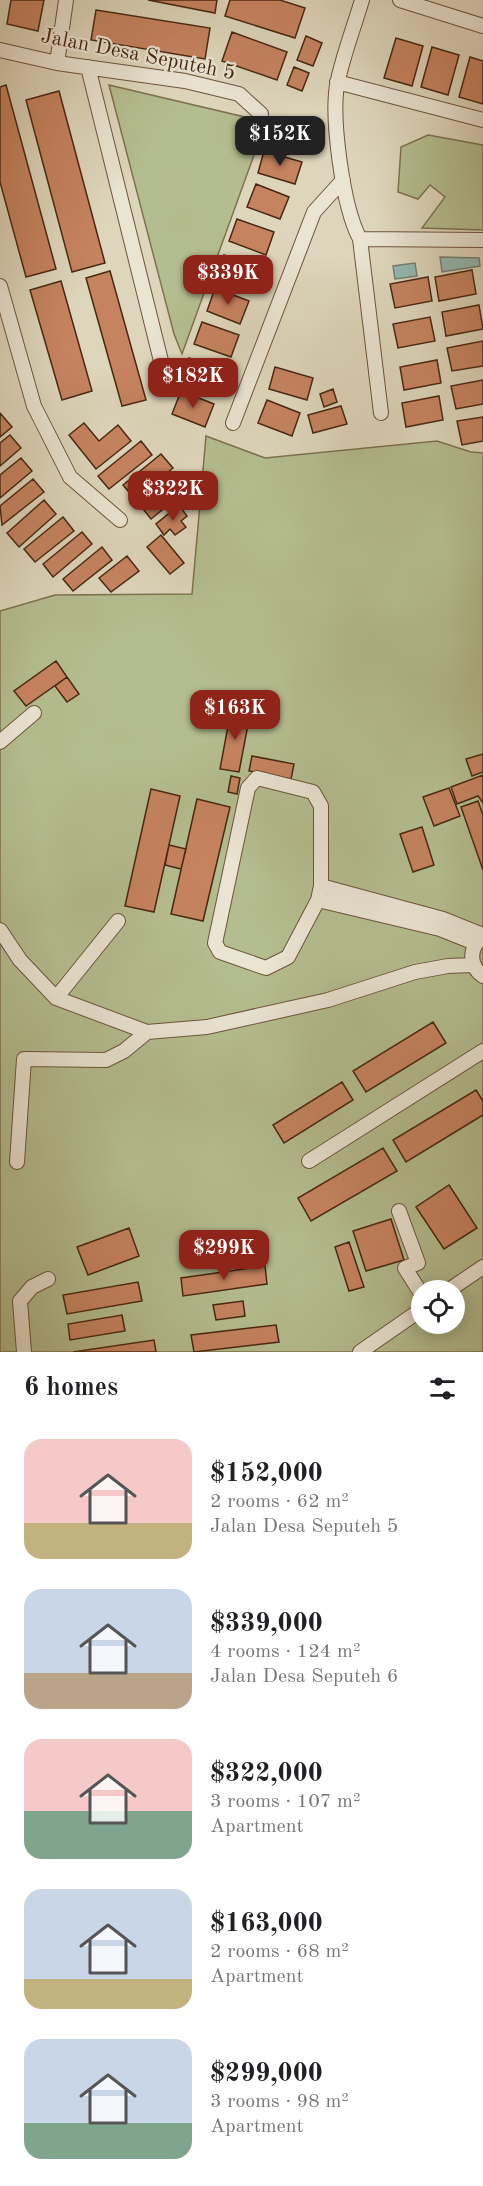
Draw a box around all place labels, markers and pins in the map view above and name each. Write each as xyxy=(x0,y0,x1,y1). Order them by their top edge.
pin: $152K xyxy=(238,116,322,167)
pin: $339K xyxy=(186,255,270,306)
pin: $182K xyxy=(151,358,235,409)
pin: $322K xyxy=(131,471,215,522)
pin: $163K xyxy=(193,690,277,741)
pin: $299K xyxy=(182,1230,266,1281)

